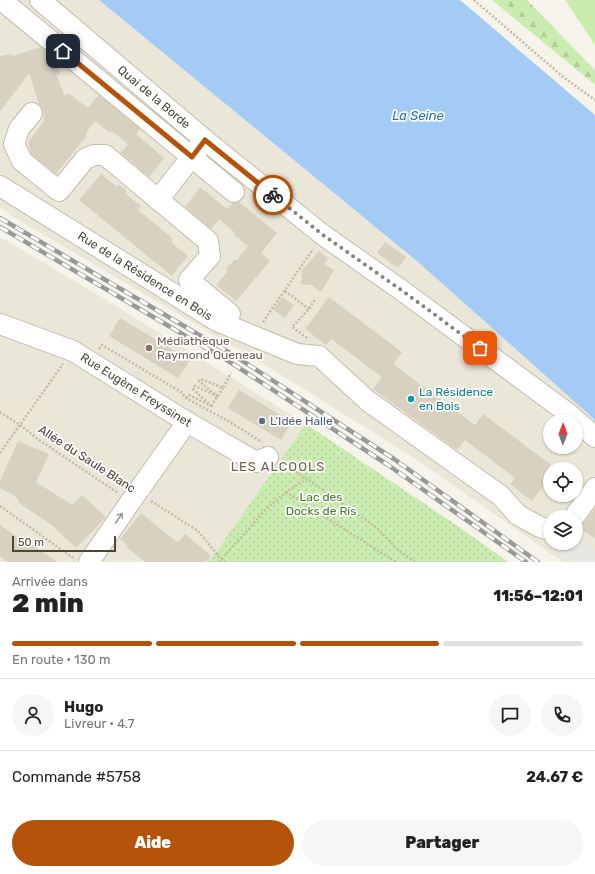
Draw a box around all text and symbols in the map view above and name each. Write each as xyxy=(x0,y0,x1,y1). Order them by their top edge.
pin xyxy=(46,34,80,68)
icon: home xyxy=(52,40,74,62)
street label: Quai de la Borde xyxy=(115,63,193,132)
water label: La Seine xyxy=(392,108,444,123)
courier xyxy=(253,175,293,215)
icon: bike xyxy=(262,184,284,206)
street label: Rue de la Résidence en Bois xyxy=(75,229,215,323)
pin xyxy=(463,331,497,365)
place label: Médiathèque Raymond Queneau xyxy=(157,334,263,362)
icon: bag xyxy=(469,337,491,359)
marker: Médiathèque Raymond Queneau xyxy=(144,343,154,353)
street label: Rue Eugène Freyssinet xyxy=(78,350,194,430)
place label: La Résidence en Bois xyxy=(419,385,494,413)
marker: La Résidence en Bois xyxy=(406,394,416,404)
place label: L'Idée Halle xyxy=(270,414,333,428)
north arrow xyxy=(543,414,583,454)
map controls xyxy=(543,414,583,550)
marker: L'Idée Halle xyxy=(257,416,267,426)
street label: Allée du Saule Blanc xyxy=(36,422,138,496)
district label: LES ALCOOLS xyxy=(231,459,325,474)
button: locate xyxy=(543,462,583,502)
park label: Lac des Docks de Ris xyxy=(286,490,356,518)
button: layers xyxy=(543,510,583,550)
one-way arrow xyxy=(115,513,123,524)
scale bar xyxy=(12,534,116,553)
text: 50 m xyxy=(18,536,44,549)
text: Arrivée dans xyxy=(12,574,88,589)
text: 11:56–12:01 xyxy=(493,587,583,605)
text: 2 min xyxy=(12,588,84,619)
text: En route · 130 m xyxy=(12,652,110,667)
button: person xyxy=(12,694,54,736)
button: chat xyxy=(489,694,531,736)
button: phone xyxy=(541,694,583,736)
text: Hugo xyxy=(64,698,103,716)
text: Livreur · 4.7 xyxy=(64,716,134,731)
text: Commande #5758 xyxy=(12,768,141,786)
text: 24.67 € xyxy=(526,768,583,786)
button: Aide xyxy=(12,820,294,866)
button: Partager xyxy=(302,820,583,866)

